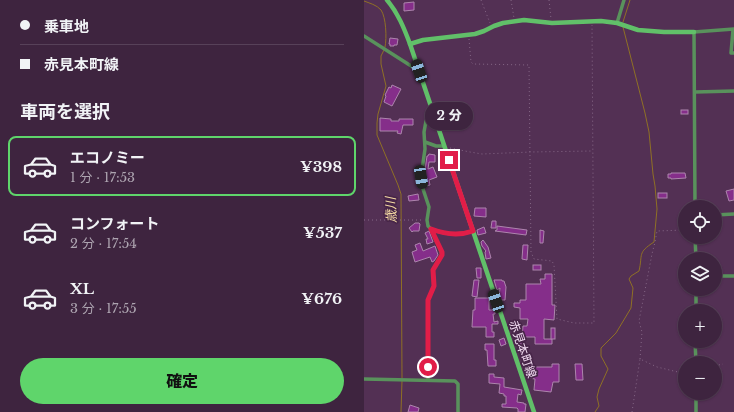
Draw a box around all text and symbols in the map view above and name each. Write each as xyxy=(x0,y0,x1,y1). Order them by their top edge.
text: 乗車地 xyxy=(44,17,89,36)
text: 赤見本町線 xyxy=(44,55,119,74)
car xyxy=(409,58,429,84)
text: 車両を選択 xyxy=(20,101,110,123)
callout: 2 分 xyxy=(425,102,473,130)
text: 2 分 xyxy=(437,107,461,124)
icon: car xyxy=(22,148,58,184)
text: エコノミー xyxy=(70,148,145,167)
route end xyxy=(440,151,458,169)
text: ¥398 xyxy=(300,157,342,176)
car xyxy=(413,164,429,190)
text: 1 分 · 17:53 xyxy=(70,169,135,186)
water label: 歳川 xyxy=(382,195,400,223)
map controls xyxy=(678,200,722,400)
button: locate xyxy=(678,200,722,244)
icon: car xyxy=(22,214,58,250)
text: コンフォート xyxy=(70,214,160,233)
text: ¥537 xyxy=(303,223,342,242)
text: 2 分 · 17:54 xyxy=(70,235,137,252)
button: layers xyxy=(678,252,722,296)
text: XL xyxy=(70,279,94,298)
icon: car xyxy=(22,280,58,316)
car xyxy=(486,288,506,314)
text: ¥676 xyxy=(301,289,342,308)
text: 3 分 · 17:55 xyxy=(70,300,137,317)
button: + xyxy=(678,304,722,348)
street label: 赤見本町線 xyxy=(506,318,540,380)
button: − xyxy=(678,356,722,400)
button: 確定 xyxy=(20,358,344,404)
route start xyxy=(419,358,437,376)

